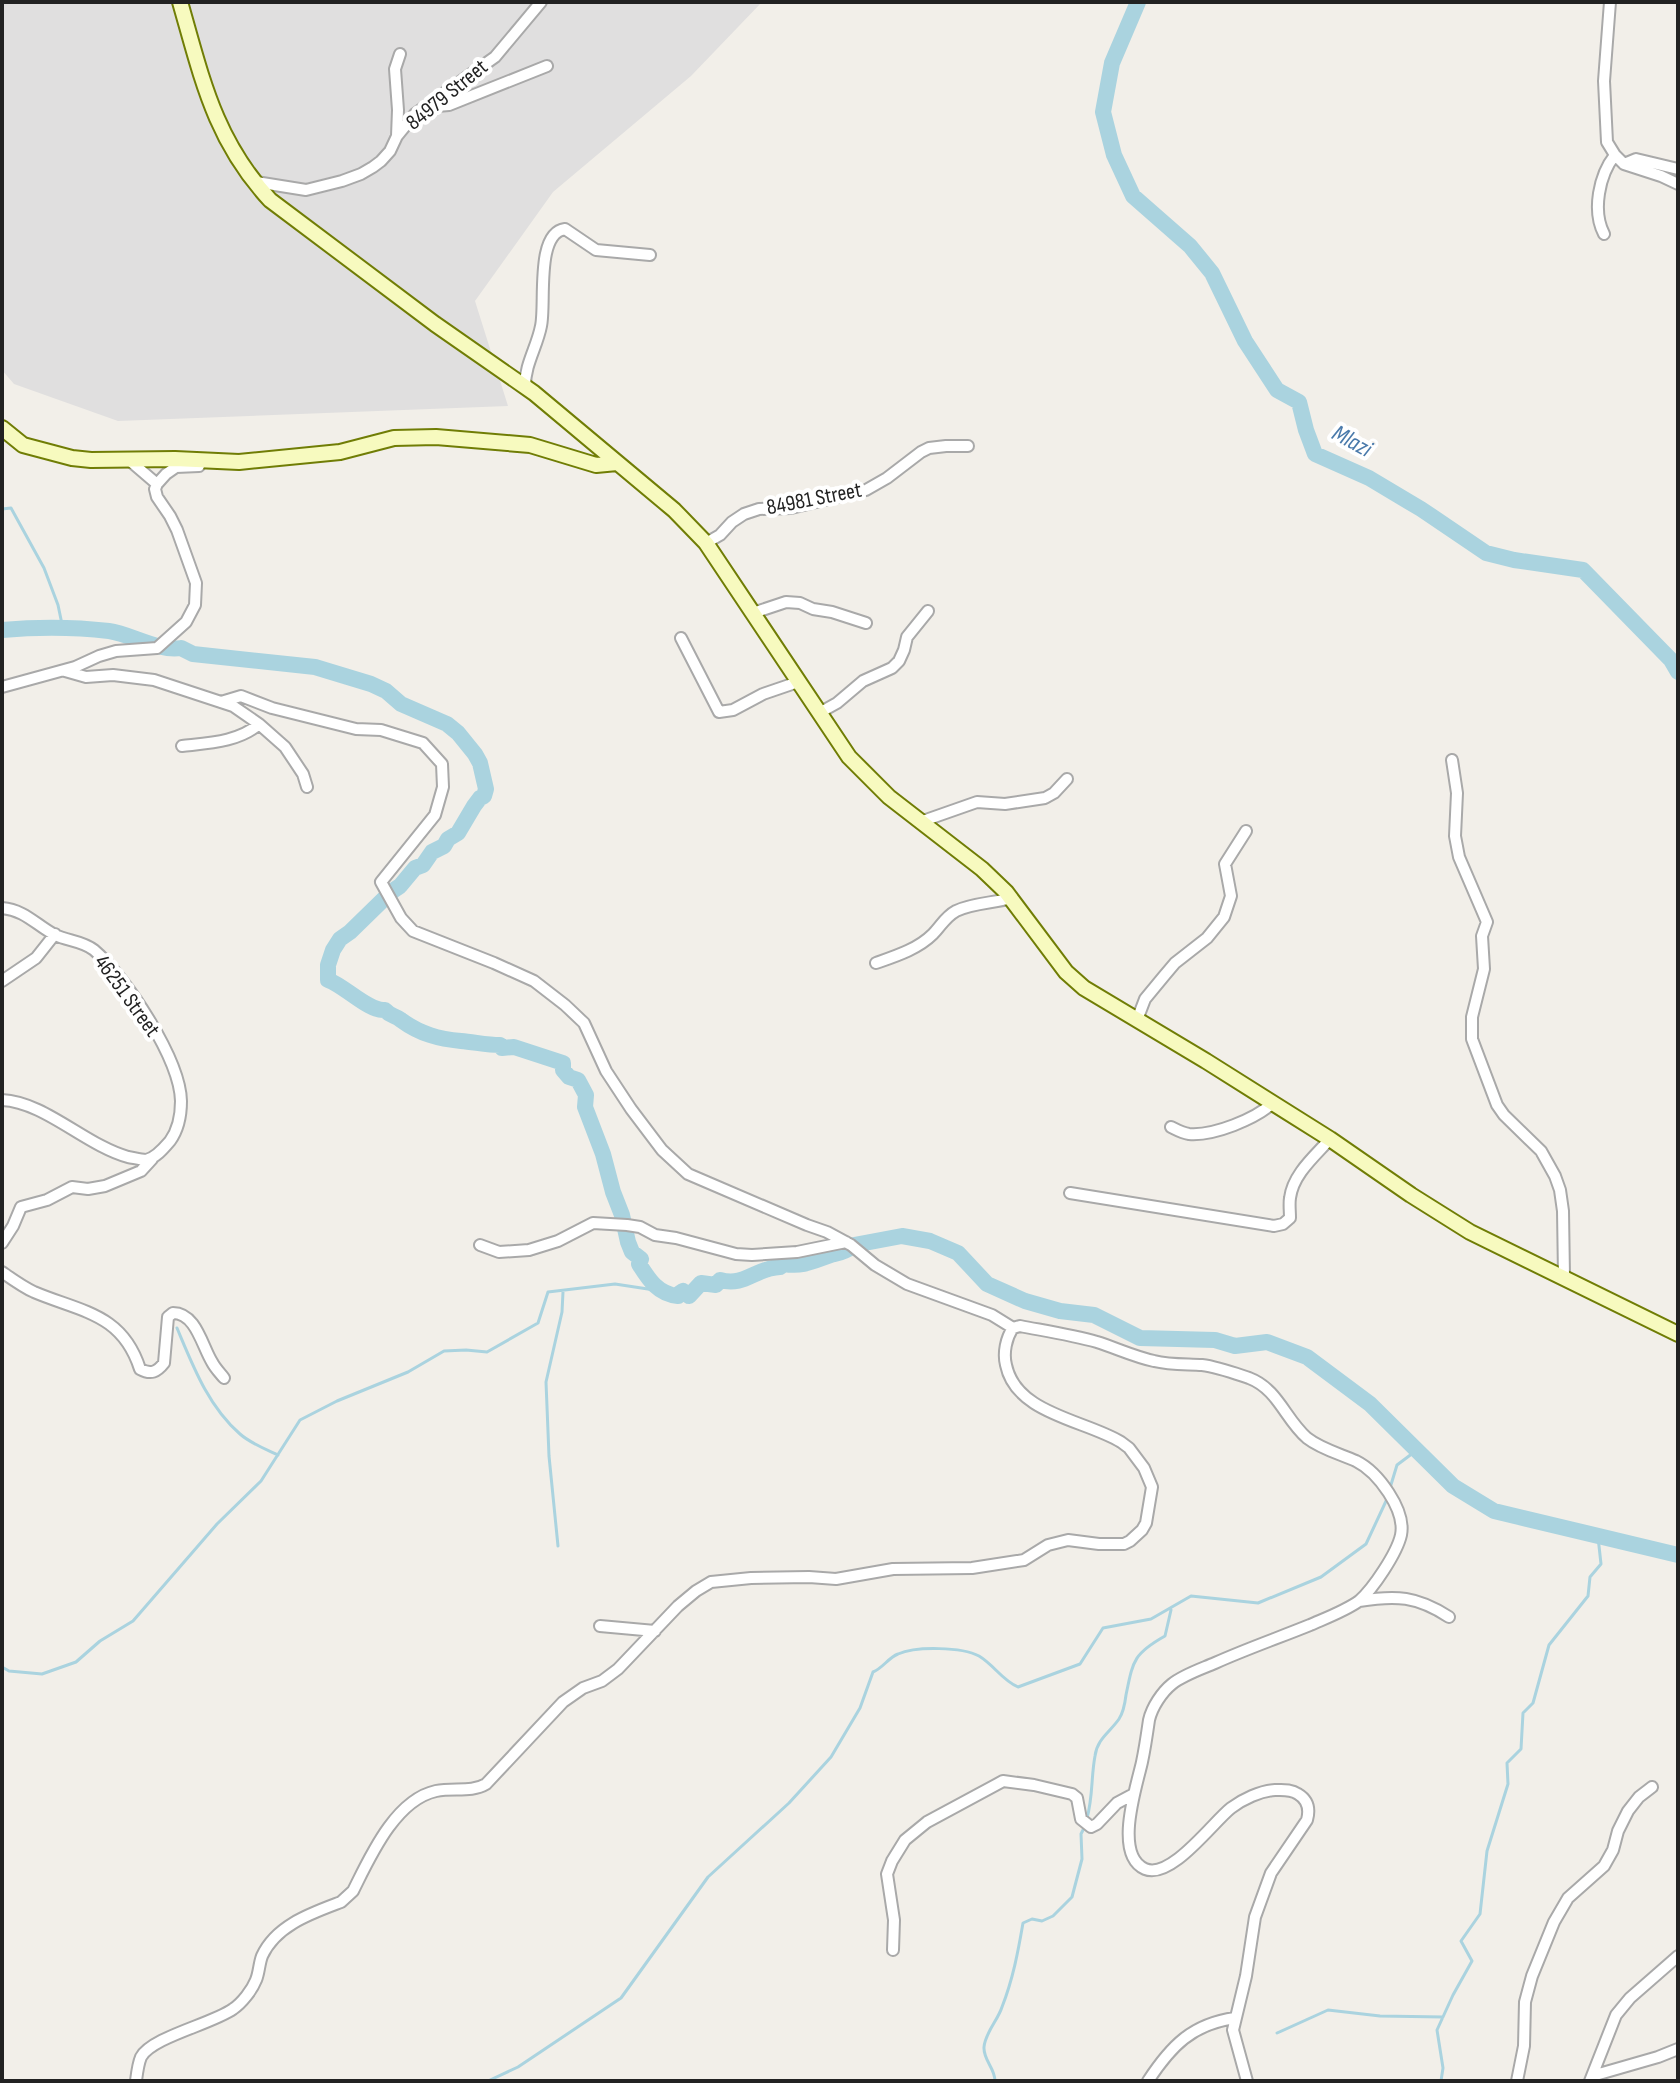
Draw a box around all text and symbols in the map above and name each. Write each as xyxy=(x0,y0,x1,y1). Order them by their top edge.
street label: 84979 Street xyxy=(401,54,494,136)
water label: Mlazi xyxy=(1327,418,1377,464)
street label: 84981 Street xyxy=(764,477,864,521)
street label: 46251 Street xyxy=(88,950,166,1042)

